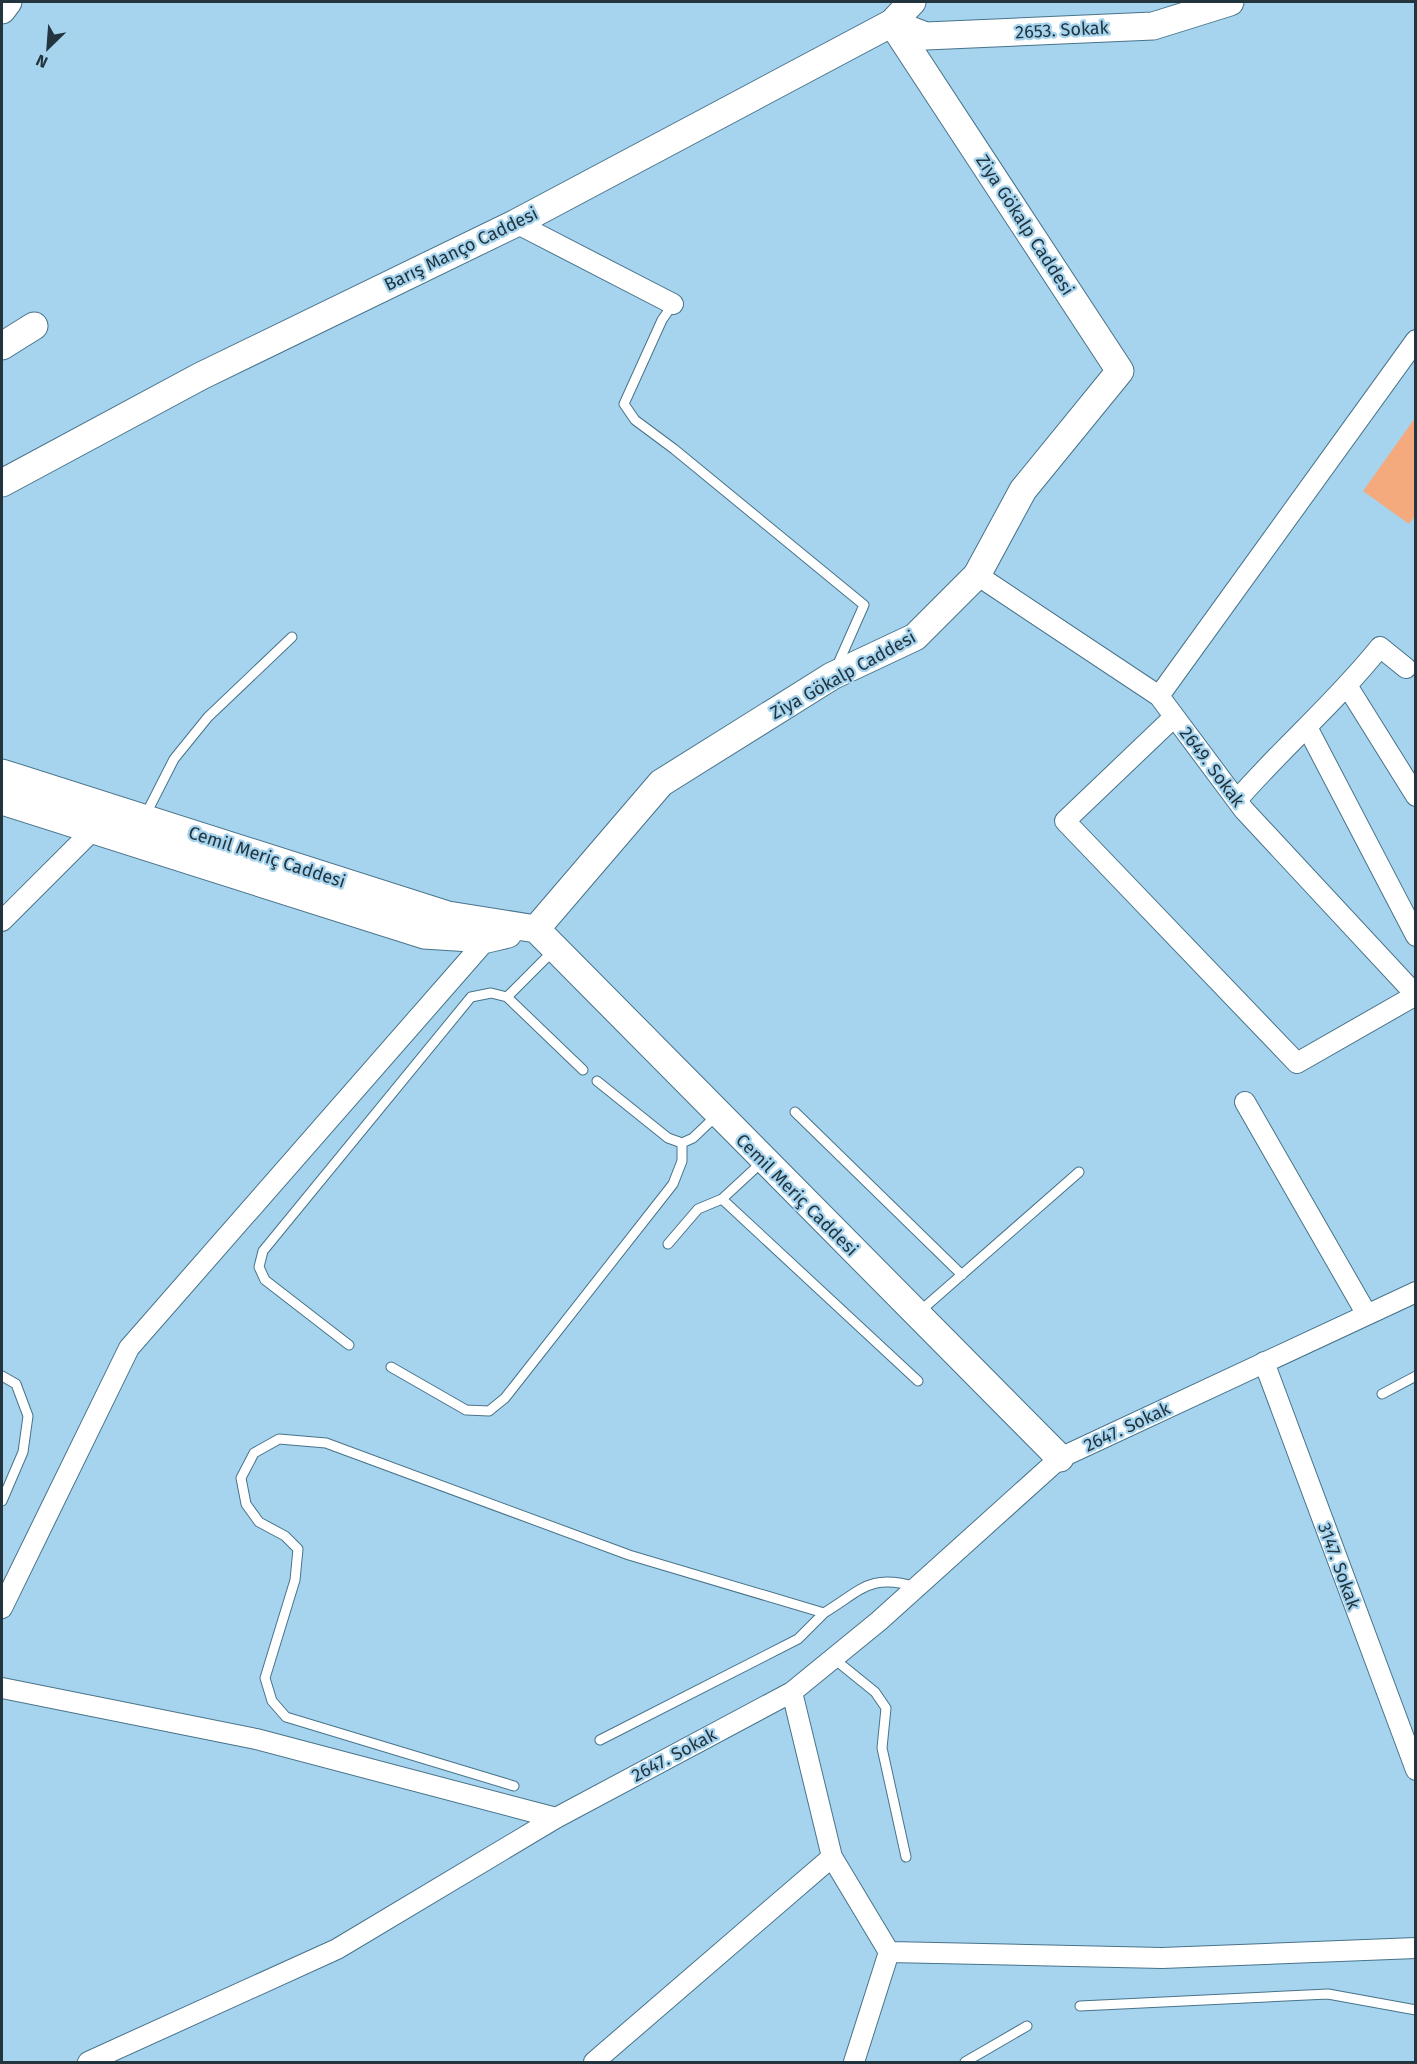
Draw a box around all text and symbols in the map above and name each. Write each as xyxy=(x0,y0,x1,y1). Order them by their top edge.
street label: 2653. Sokak xyxy=(1015,17,1110,43)
north arrow xyxy=(18,18,78,78)
text: N xyxy=(33,50,51,72)
street label: Ziya Gökalp Caddesi xyxy=(971,151,1079,299)
street label: Barış Manço Caddesi xyxy=(381,202,541,296)
street label: Ziya Gökalp Caddesi xyxy=(766,626,920,724)
street label: 2649. Sokak xyxy=(1175,723,1250,812)
street label: Cemil Meriç Caddesi xyxy=(186,821,348,893)
street label: Cemil Meriç Caddesi xyxy=(731,1129,863,1261)
street label: 2647. Sokak xyxy=(1080,1397,1175,1457)
street label: 3147. Sokak xyxy=(1313,1520,1365,1613)
street label: 2647. Sokak xyxy=(628,1723,721,1787)

